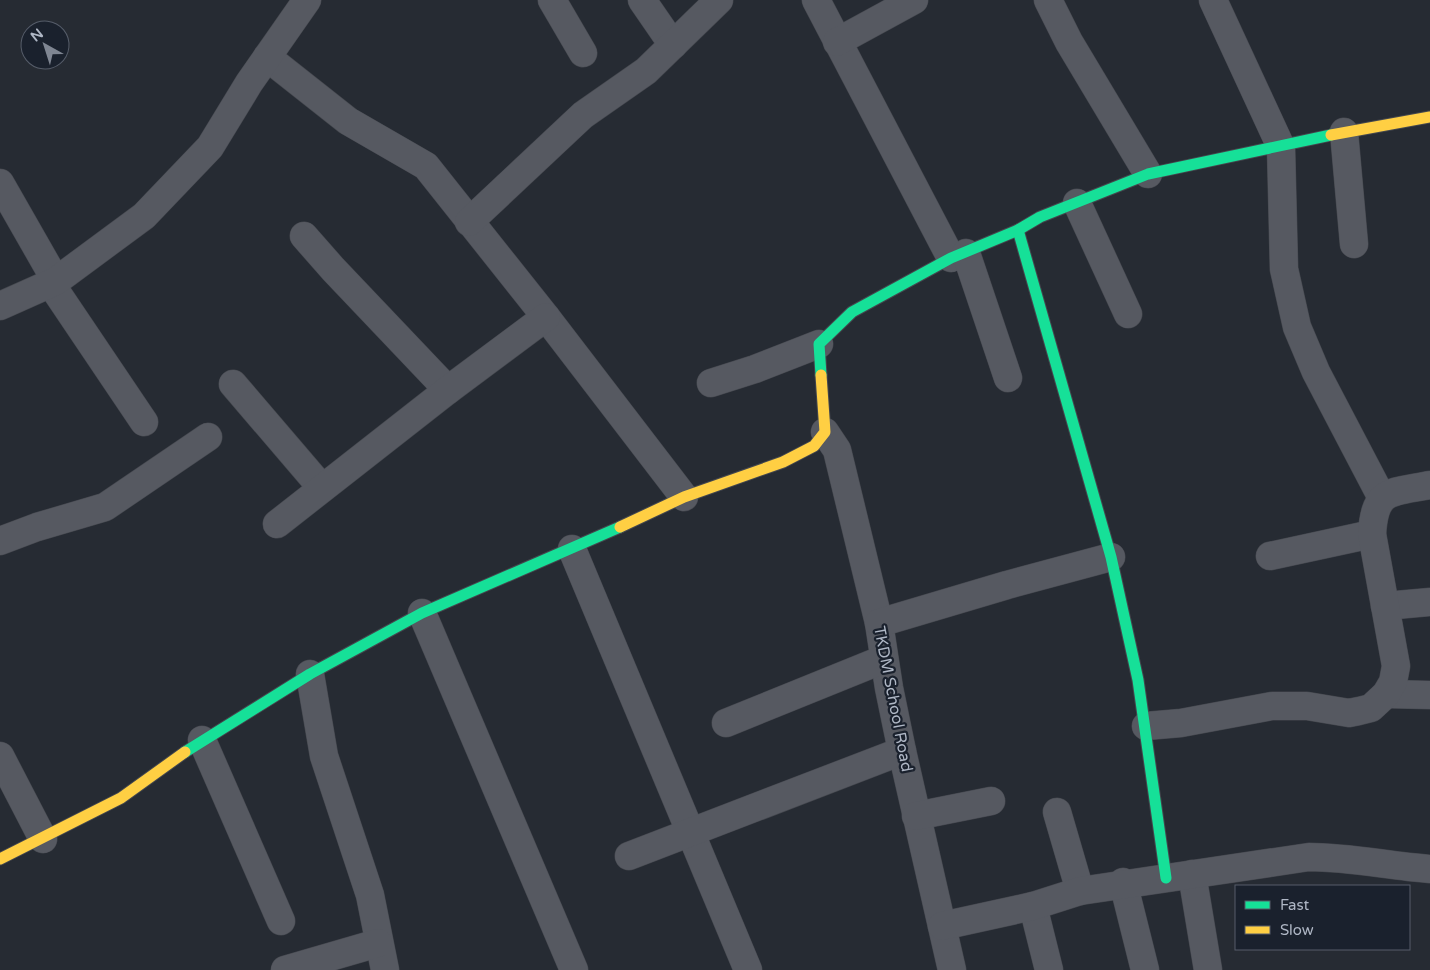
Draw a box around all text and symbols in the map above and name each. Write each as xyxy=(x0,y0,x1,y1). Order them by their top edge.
north arrow xyxy=(20,20,70,70)
text: N xyxy=(27,25,47,45)
street label: TKDM School Road xyxy=(869,624,917,774)
legend xyxy=(1235,885,1410,950)
text: Fast xyxy=(1280,896,1310,914)
text: Slow xyxy=(1280,921,1314,939)

